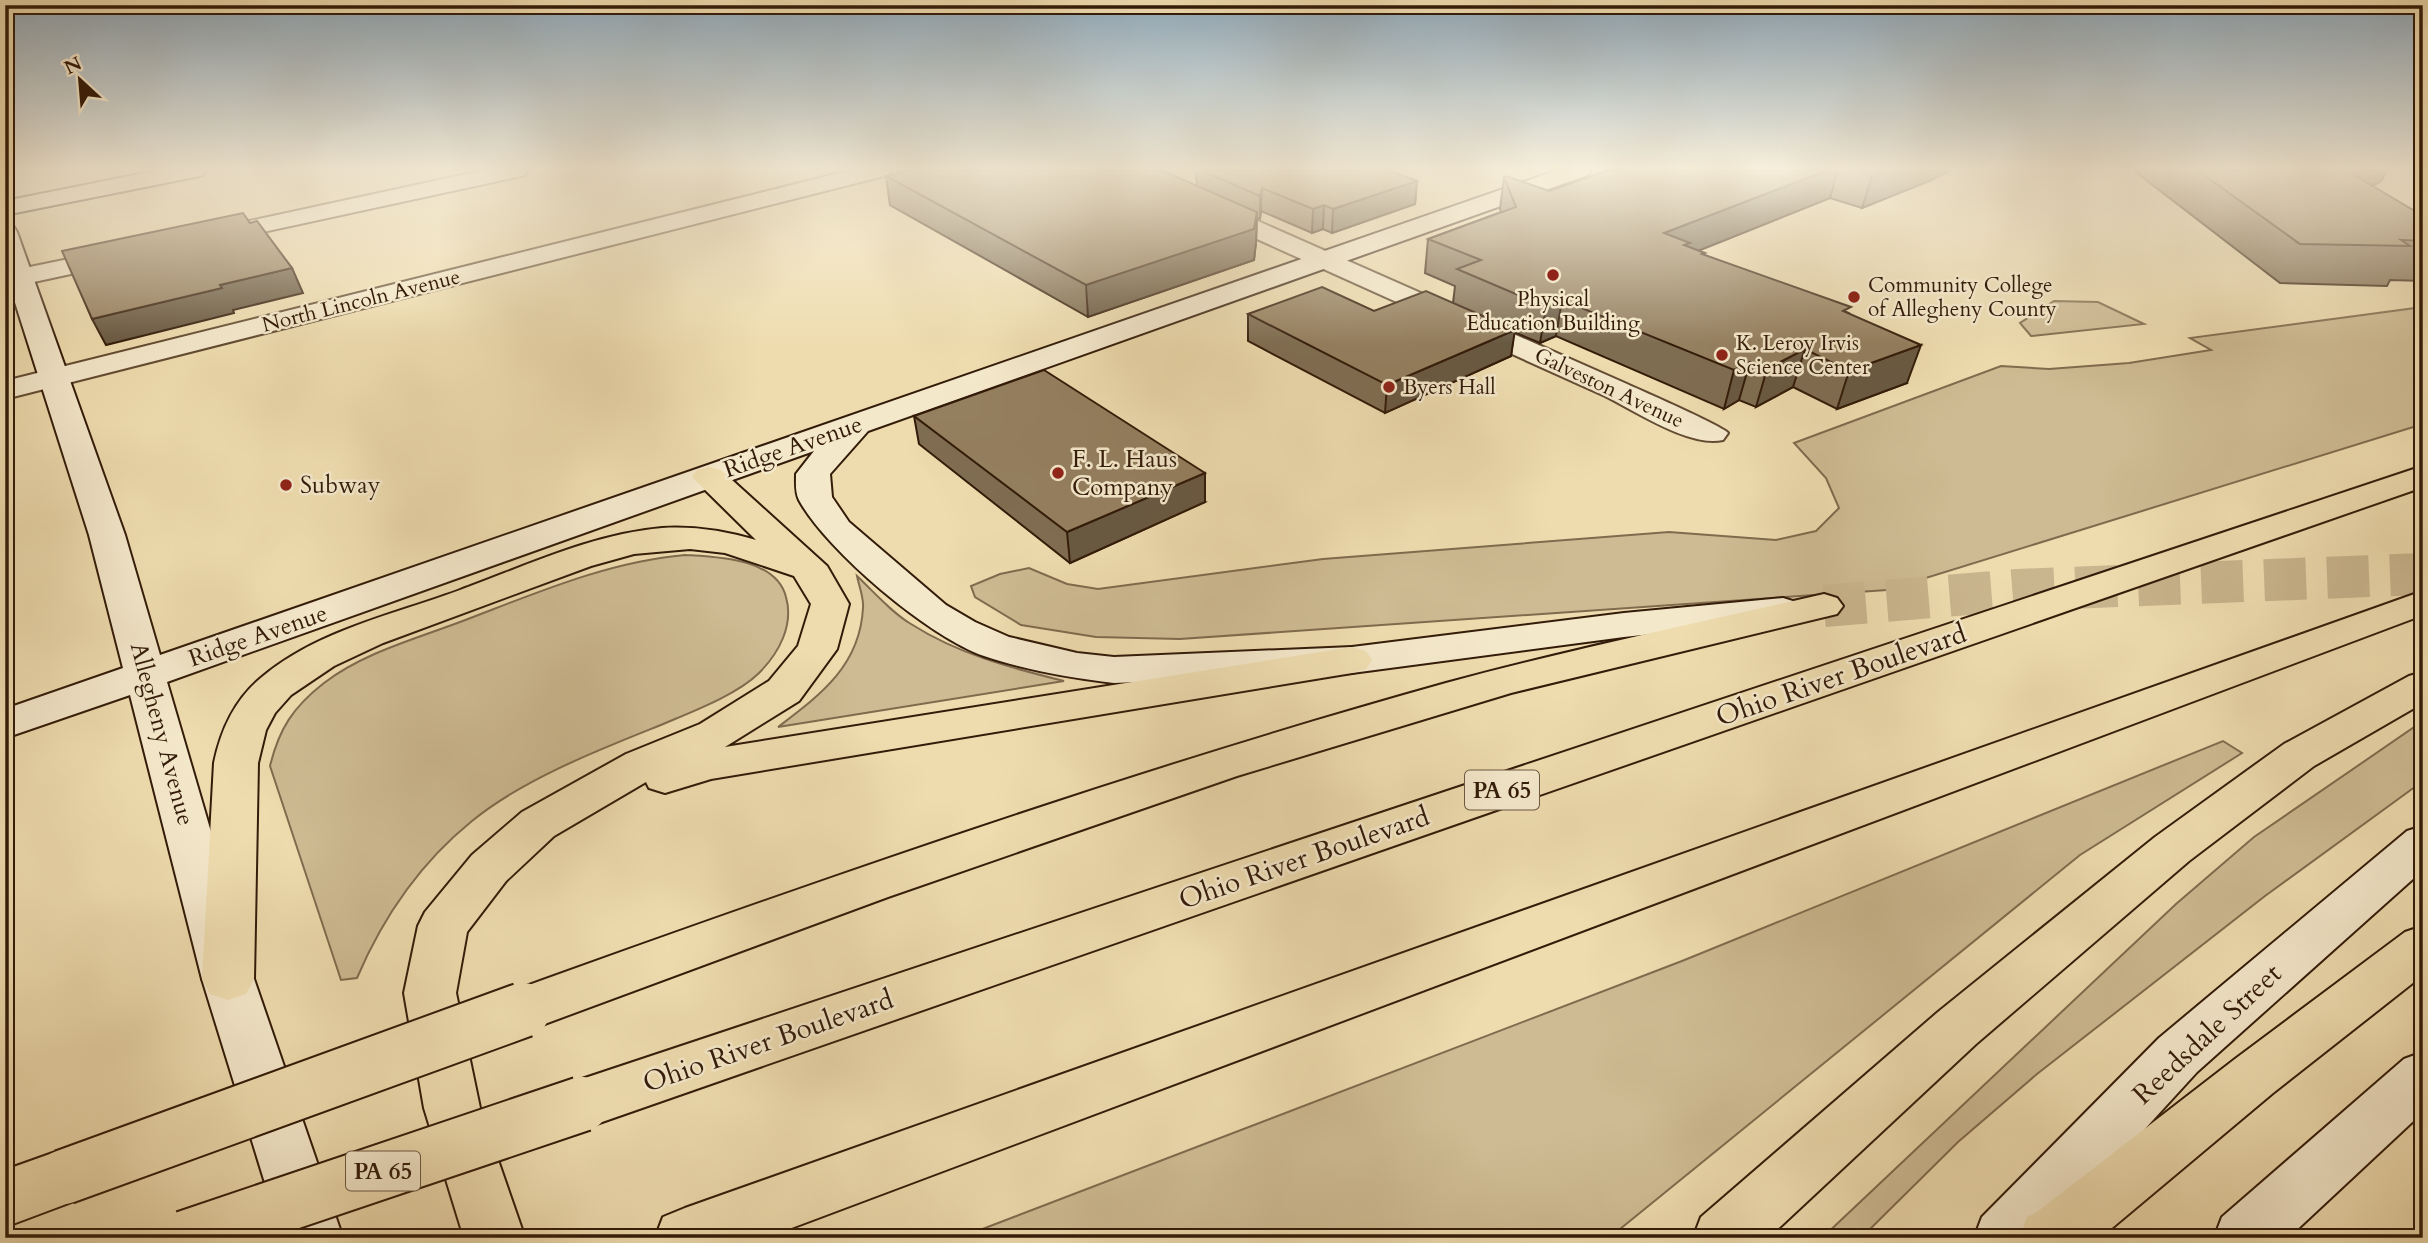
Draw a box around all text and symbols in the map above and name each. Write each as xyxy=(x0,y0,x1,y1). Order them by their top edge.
north arrow xyxy=(46,46,116,116)
text: N xyxy=(60,50,87,81)
street label: North Lincoln Avenue xyxy=(259,262,463,340)
marker: Physical Education Building xyxy=(1545,267,1561,283)
place label: Community College of Allegheny County xyxy=(1868,271,2057,324)
place label: Physical Education Building xyxy=(1466,285,1640,338)
marker: Community College of Allegheny County xyxy=(1846,289,1862,305)
place label: K. Leroy Irvis Science Center xyxy=(1736,329,1870,382)
street label: Galveston Avenue xyxy=(1530,341,1688,435)
marker: K. Leroy Irvis Science Center xyxy=(1714,347,1730,363)
place label: Byers Hall xyxy=(1403,373,1496,402)
marker: Byers Hall xyxy=(1381,379,1397,395)
street label: Ridge Avenue xyxy=(719,408,867,486)
place label: F. L. Haus Company xyxy=(1072,443,1177,504)
marker: F. L. Haus Company xyxy=(1050,465,1066,481)
place label: Subway xyxy=(300,469,381,502)
marker: Subway xyxy=(278,477,294,493)
street label: Ridge Avenue xyxy=(184,597,332,675)
street label: Ohio River Boulevard xyxy=(1711,614,1971,736)
street label: Allegheny Avenue xyxy=(122,639,202,829)
road number: PA 65 xyxy=(1465,770,1539,810)
street label: Ohio River Boulevard xyxy=(1174,797,1434,919)
street label: Reedsdale Street xyxy=(2124,955,2290,1113)
street label: Ohio River Boulevard xyxy=(638,980,898,1102)
road number: PA 65 xyxy=(346,1152,420,1190)

